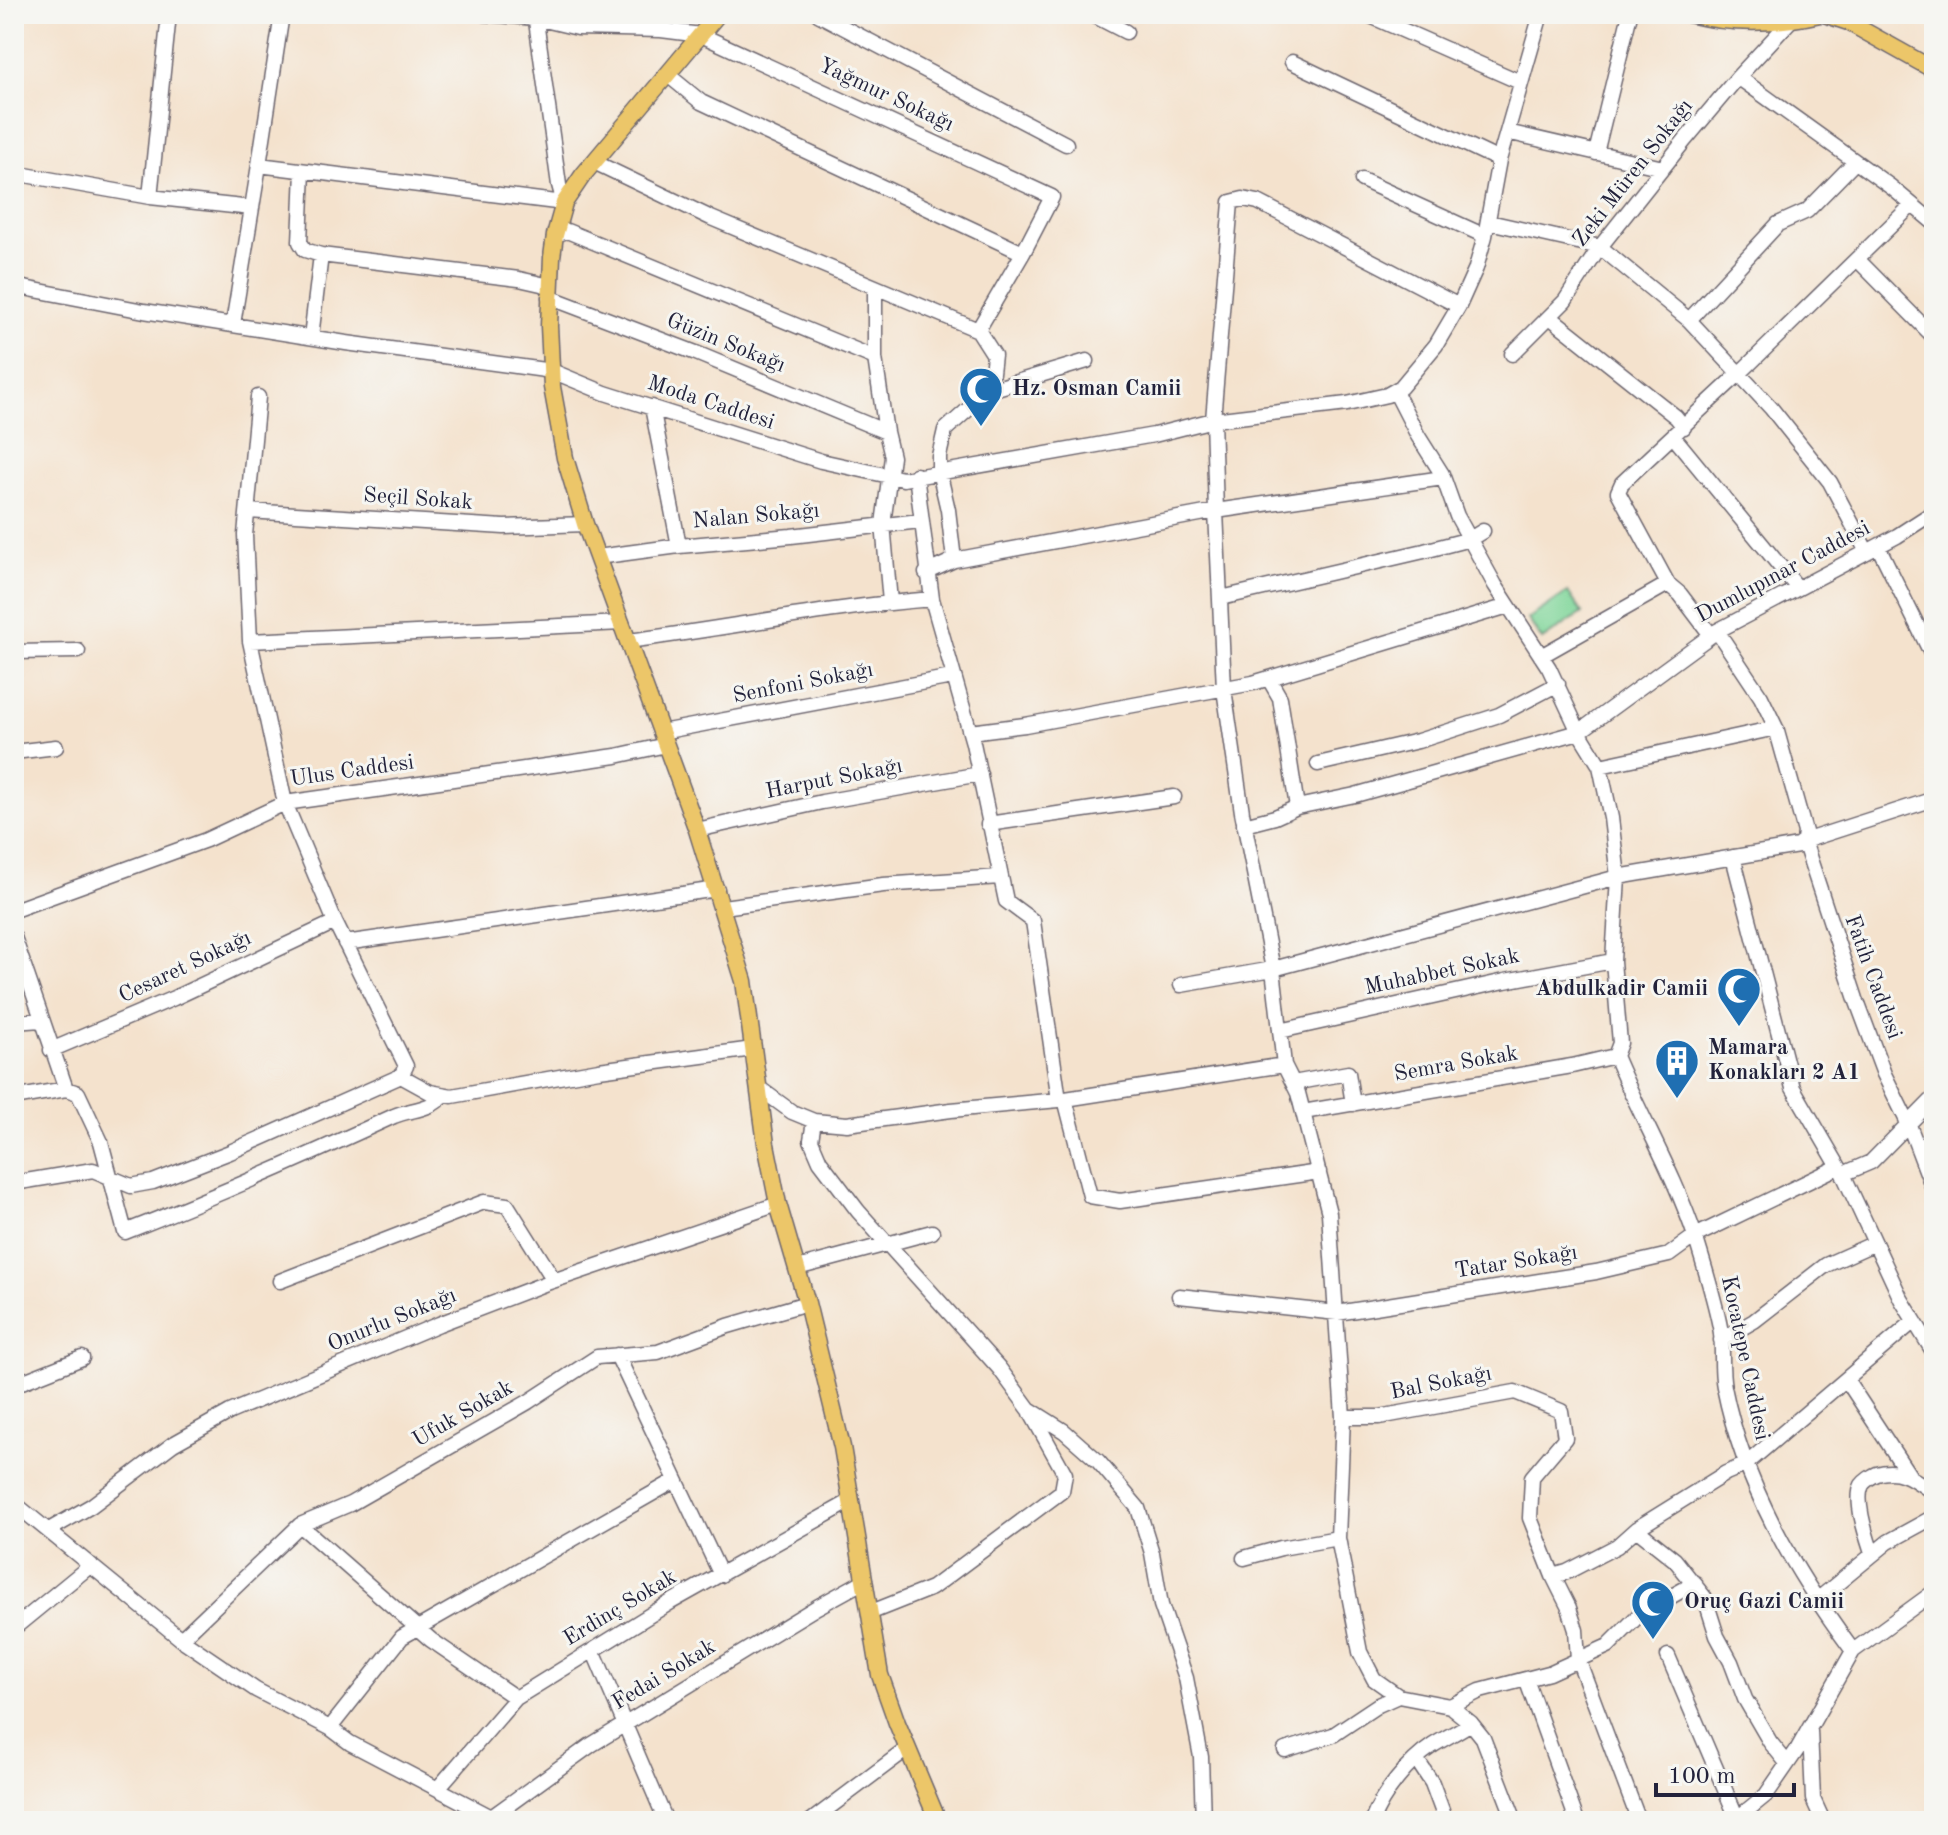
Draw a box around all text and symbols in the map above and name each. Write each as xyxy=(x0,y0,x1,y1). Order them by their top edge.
street label: Yağmur Sokağı xyxy=(815,54,957,136)
street label: Zeki Müren Sokağı xyxy=(1569,95,1697,251)
street label: Güzin Sokağı xyxy=(663,309,789,377)
mosque icon: Hz. Osman Camii xyxy=(957,365,1005,428)
street label: Moda Caddesi xyxy=(645,372,777,434)
place label: Hz. Osman Camii xyxy=(1012,378,1181,400)
street label: Seçil Sokak xyxy=(363,484,473,514)
street label: Nalan Sokağı xyxy=(692,499,820,533)
street label: Dumlupınar Caddesi xyxy=(1692,517,1874,627)
street label: Senfoni Sokağı xyxy=(731,659,875,707)
street label: Ulus Caddesi xyxy=(289,751,415,791)
street label: Harput Sokağı xyxy=(764,755,904,803)
street label: Fatih Caddesi xyxy=(1840,912,1906,1042)
street label: Cesaret Sokağı xyxy=(116,927,254,1007)
street label: Muhabbet Sokak xyxy=(1363,945,1521,999)
mosque icon: Abdulkadir Camii xyxy=(1715,965,1763,1028)
place label: Abdulkadir Camii xyxy=(1535,978,1708,1000)
building icon: Mamara Konakları 2 A1 xyxy=(1653,1037,1701,1100)
place label: Mamara Konakları 2 A1 xyxy=(1708,1037,1860,1084)
street label: Semra Sokak xyxy=(1392,1042,1520,1086)
street label: Tatar Sokağı xyxy=(1453,1241,1579,1283)
street label: Kocatepe Caddesi xyxy=(1717,1274,1773,1442)
street label: Onurlu Sokağı xyxy=(325,1284,459,1356)
street label: Bal Sokağı xyxy=(1388,1362,1494,1404)
street label: Ufuk Sokak xyxy=(409,1376,517,1452)
street label: Erdinç Sokak xyxy=(560,1566,680,1650)
mosque icon: Oruç Gazi Camii xyxy=(1629,1578,1677,1641)
place label: Oruç Gazi Camii xyxy=(1684,1591,1844,1613)
street label: Fedai Sokak xyxy=(609,1636,719,1714)
scale bar xyxy=(1656,1747,1794,1797)
text: 100 m xyxy=(1668,1765,1736,1789)

